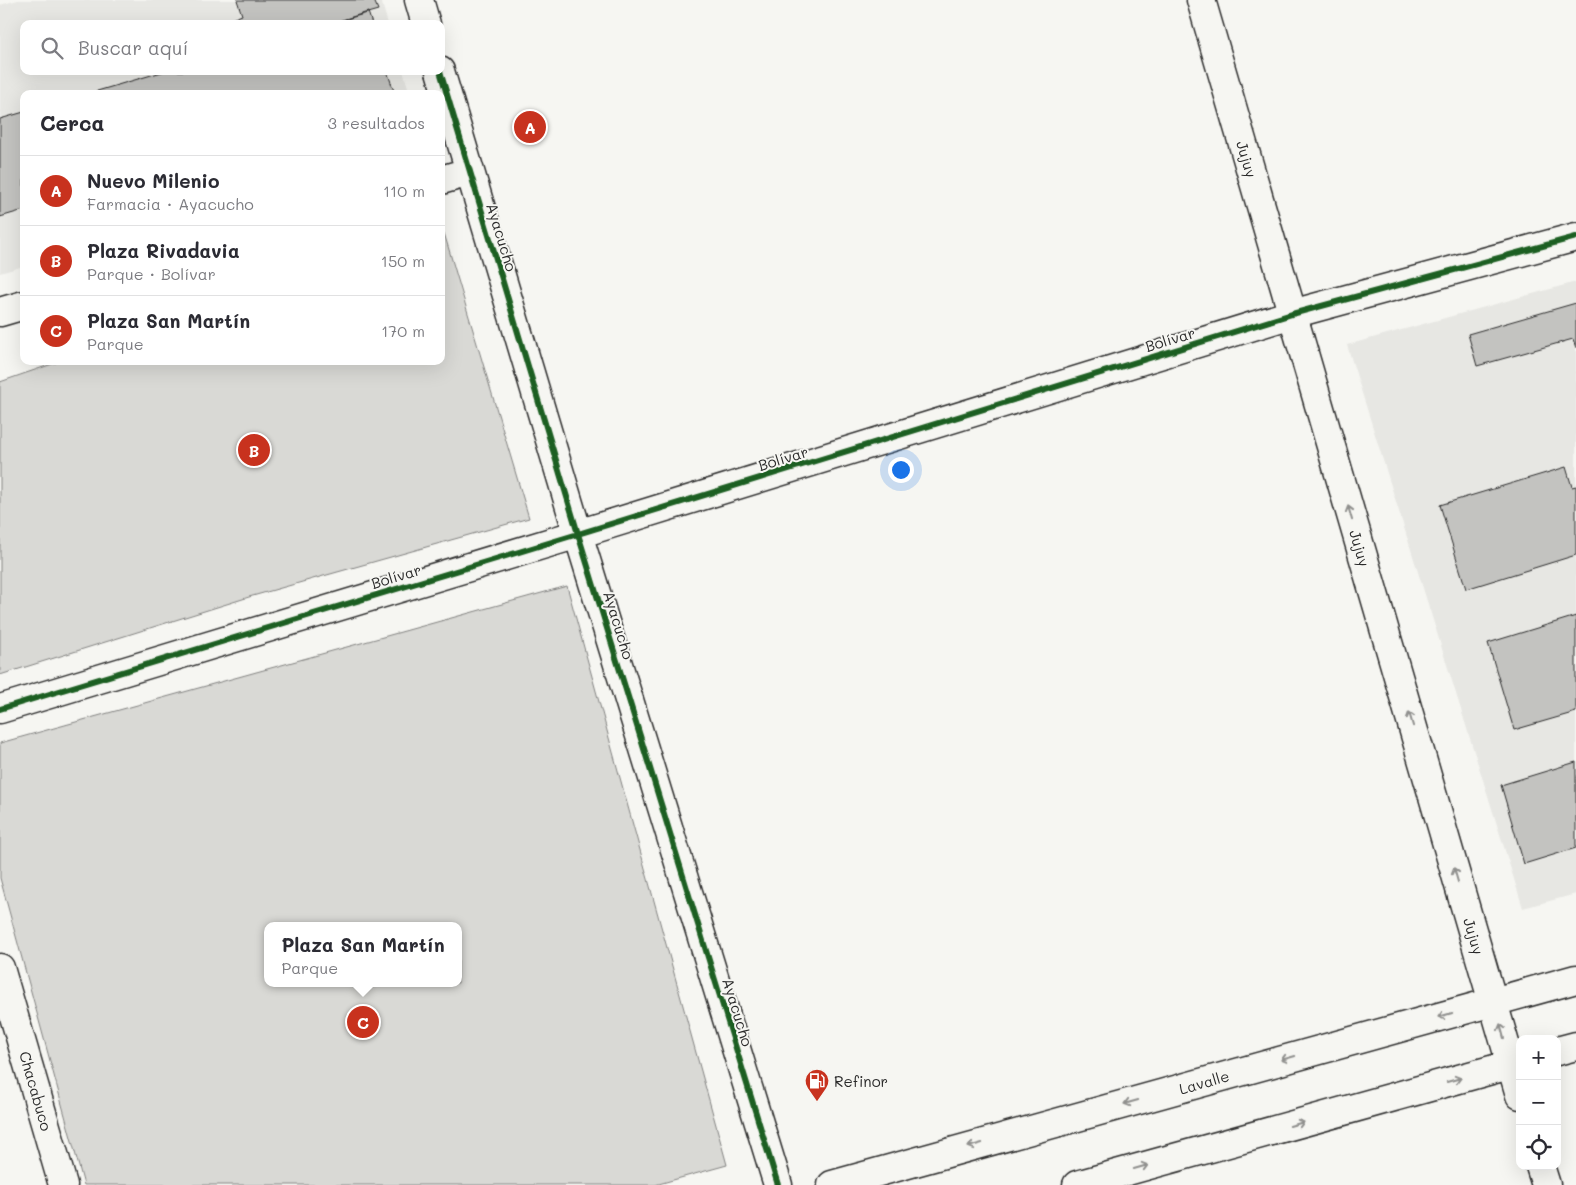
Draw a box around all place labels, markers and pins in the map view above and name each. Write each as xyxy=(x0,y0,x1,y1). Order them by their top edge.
pin: A xyxy=(514,108,546,146)
pin: B xyxy=(238,431,270,469)
pin: C xyxy=(347,1003,379,1041)
fuel station icon: Refinor xyxy=(804,1068,830,1102)
place label: Refinor xyxy=(834,1071,888,1091)

